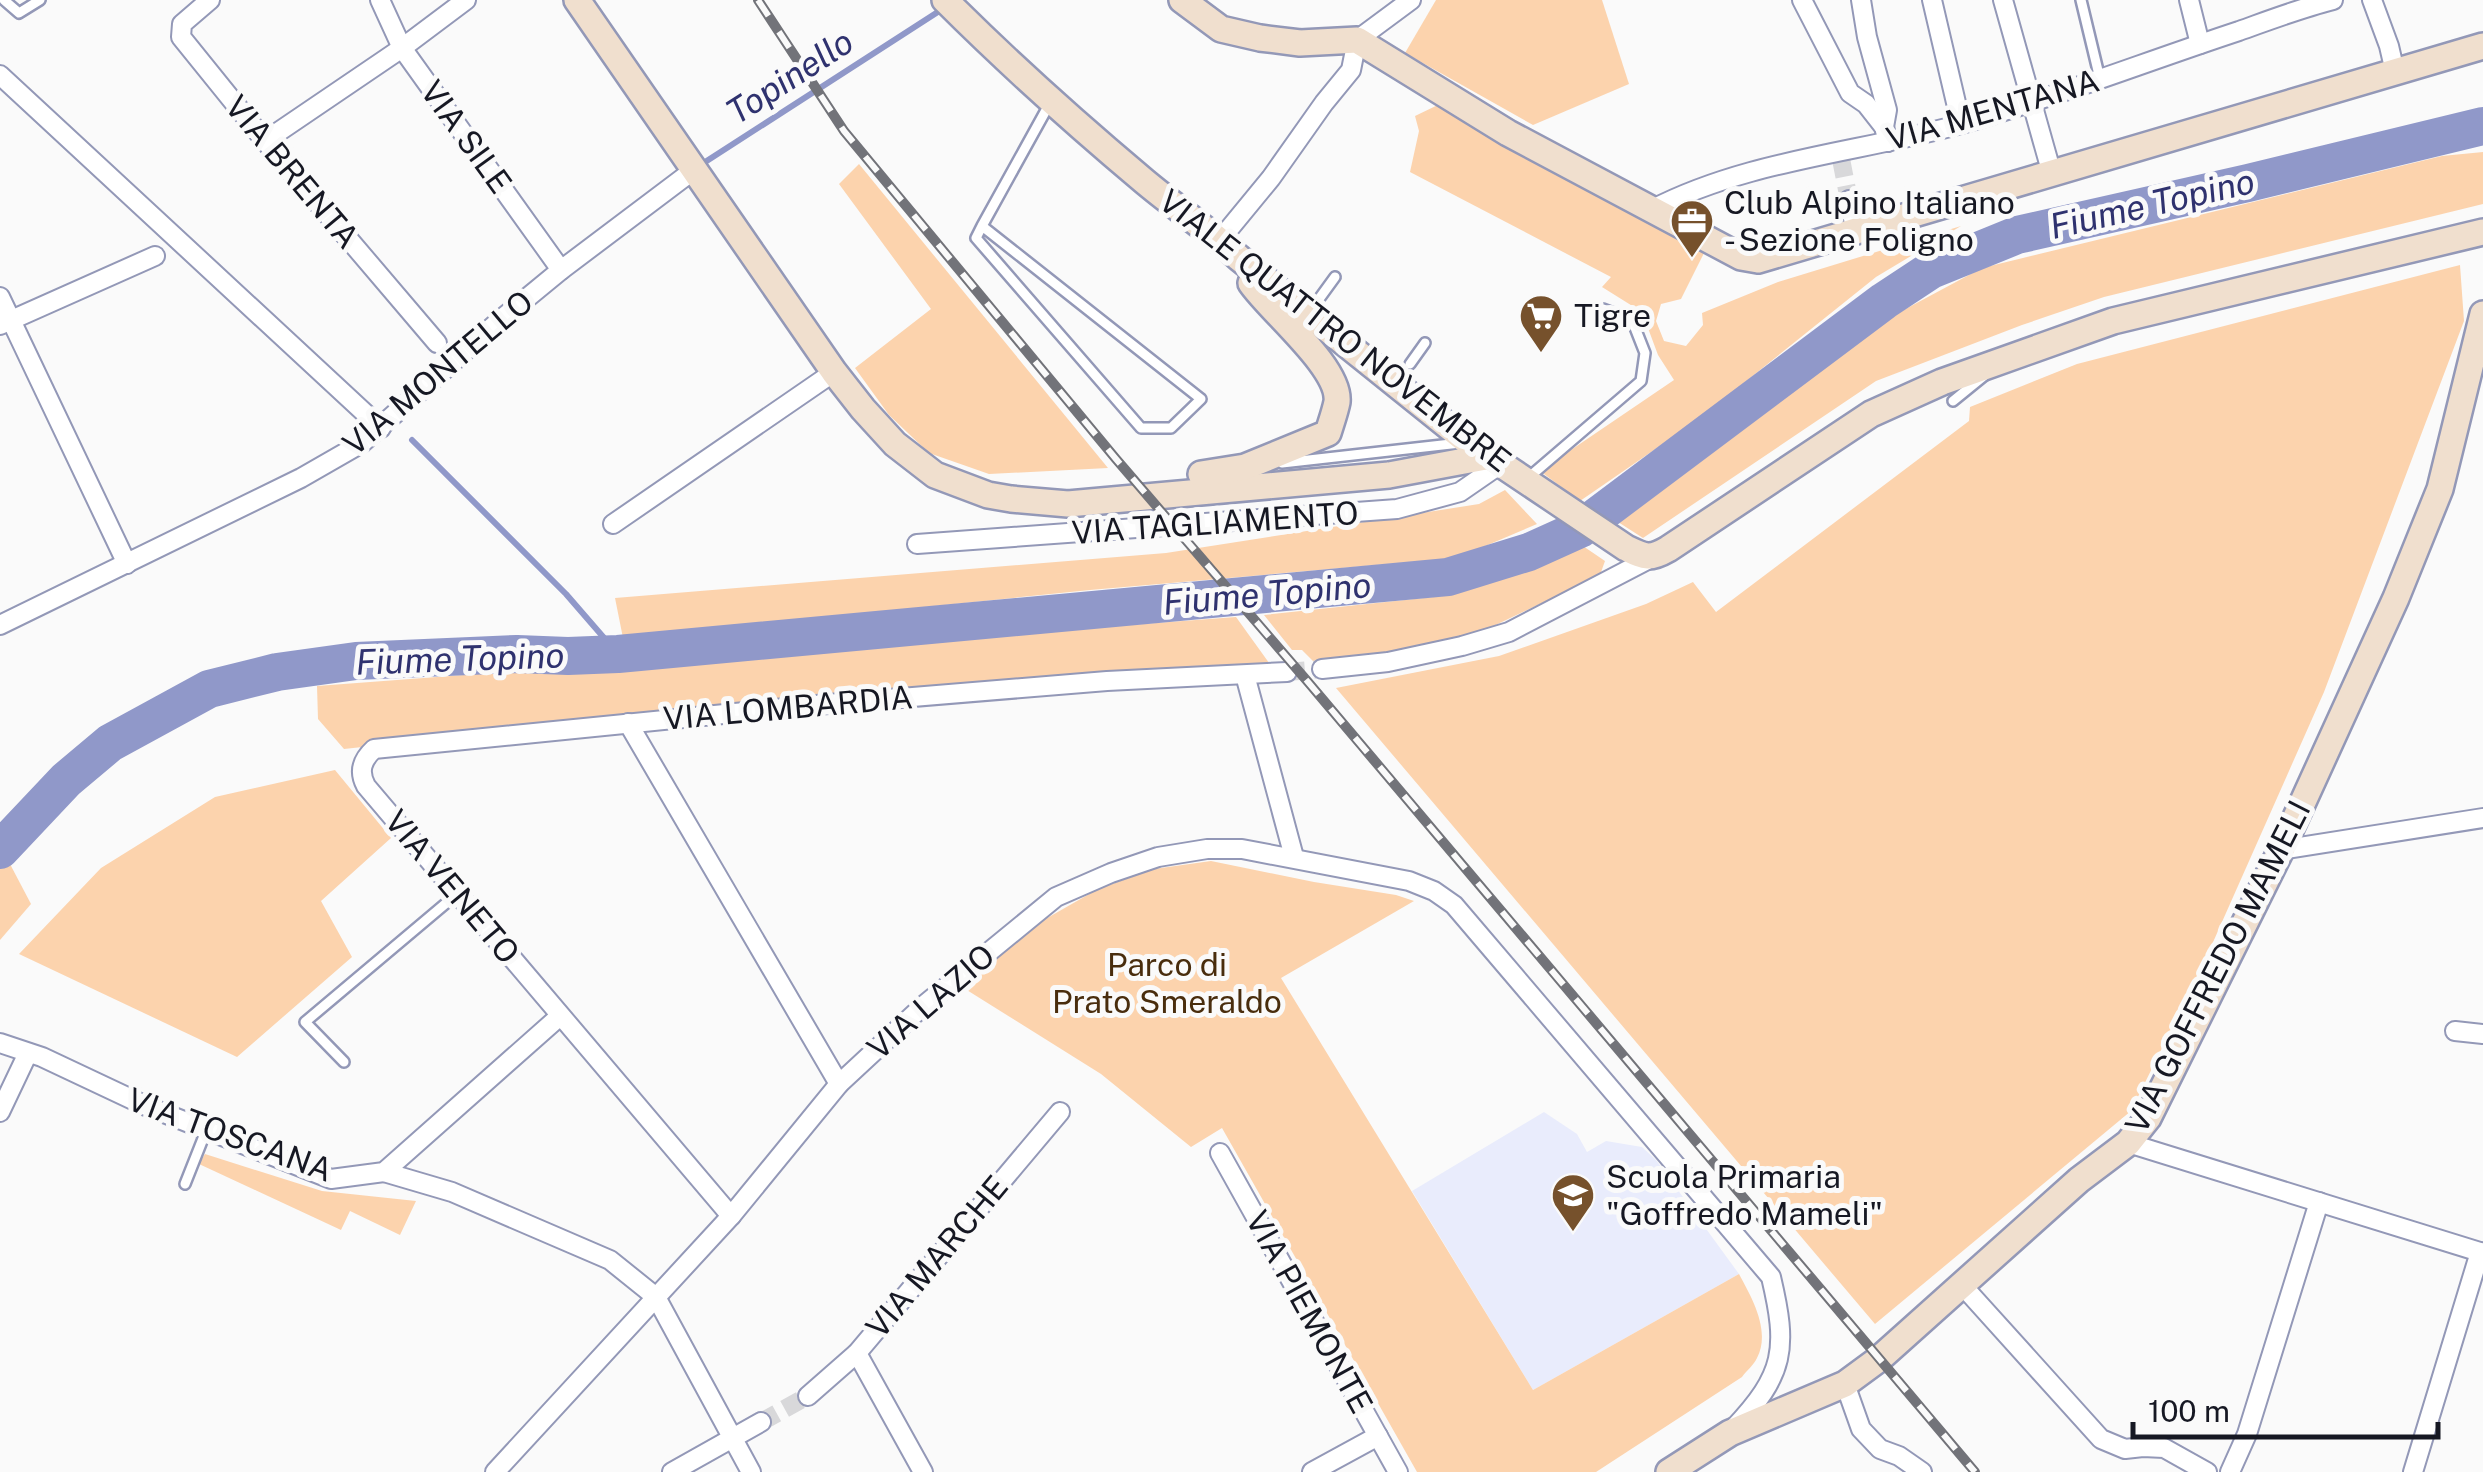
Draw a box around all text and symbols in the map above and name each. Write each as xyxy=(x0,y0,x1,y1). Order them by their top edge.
water label: Topinello xyxy=(719,21,861,133)
street label: VIA MENTANA xyxy=(1882,62,2103,158)
street label: VIA SILE xyxy=(413,73,520,200)
street label: VIA BRENTA xyxy=(218,88,367,255)
water label: Fiume Topino xyxy=(2046,160,2258,247)
street label: VIALE QUATTRO NOVEMBRE xyxy=(1152,182,1518,479)
place label: Club Alpino Italiano - Sezione Foligno xyxy=(1724,184,2015,258)
office icon: Club Alpino Italiano - Sezione Foligno xyxy=(1669,198,1715,259)
street label: VIA MONTELLO xyxy=(335,283,540,463)
supermarket icon: Tigre xyxy=(1518,293,1564,354)
place label: Tigre xyxy=(1574,297,1651,334)
street label: VIA TAGLIAMENTO xyxy=(1070,494,1360,551)
water label: Fiume Topino xyxy=(1161,564,1373,623)
water label: Fiume Topino xyxy=(355,634,565,683)
street label: VIA LOMBARDIA xyxy=(662,678,914,737)
street label: VIA GOFFREDO MAMELI xyxy=(2117,794,2318,1139)
street label: VIA VENETO xyxy=(378,803,527,971)
street label: VIA LAZIO xyxy=(860,937,1002,1067)
park label: Parco di Prato Smeraldo xyxy=(1052,946,1282,1020)
street label: VIA TOSCANA xyxy=(123,1080,338,1189)
place label: Scuola Primaria "Goffredo Mameli" xyxy=(1606,1158,1883,1232)
street label: VIA MARCHE xyxy=(858,1168,1015,1345)
school or university icon: Scuola Primaria "Goffredo Mameli" xyxy=(1550,1172,1596,1233)
street label: VIA PIEMONTE xyxy=(1239,1204,1380,1419)
scale bar xyxy=(2133,1377,2438,1439)
text: 100 m xyxy=(2148,1393,2230,1429)

